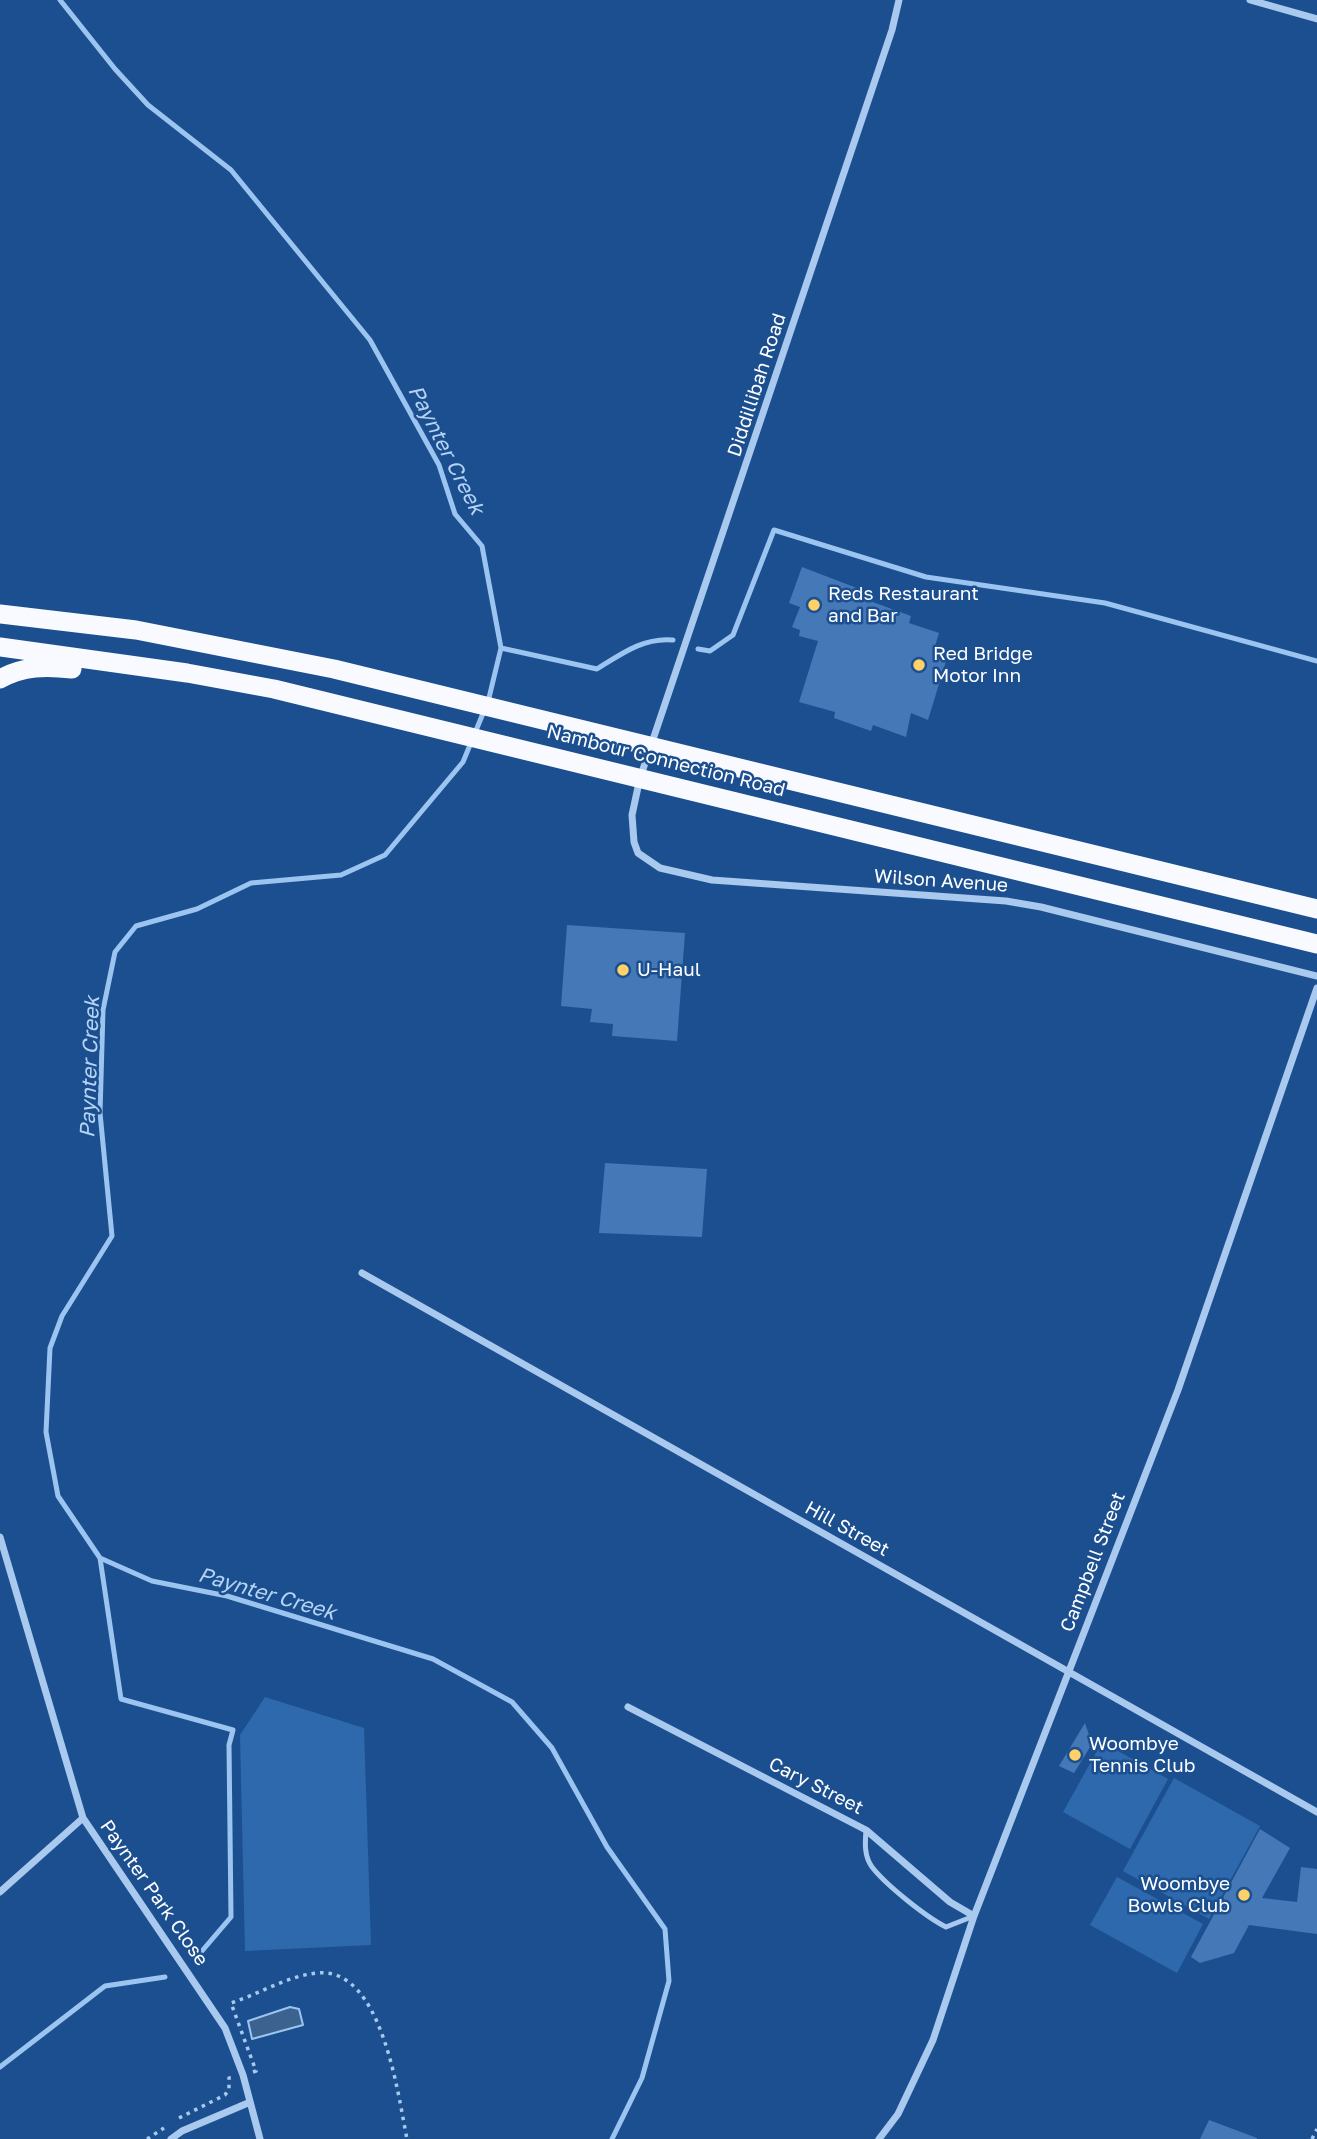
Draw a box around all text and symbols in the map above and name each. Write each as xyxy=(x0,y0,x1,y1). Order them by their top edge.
street label: Diddillibah Road xyxy=(723,310,791,460)
water label: Paynter Creek xyxy=(403,381,489,519)
place label: Reds Restaurant and Bar xyxy=(828,583,979,627)
marker: Reds Restaurant and Bar xyxy=(806,597,822,613)
place label: Red Bridge Motor Inn xyxy=(933,643,1033,687)
marker: Red Bridge Motor Inn xyxy=(911,657,927,673)
street label: Nambour Connection Road xyxy=(544,720,788,802)
street label: Wilson Avenue xyxy=(873,865,1009,897)
place label: U-Haul xyxy=(637,959,701,981)
marker: U-Haul xyxy=(615,962,631,978)
water label: Paynter Creek xyxy=(75,996,105,1138)
street label: Campbell Street xyxy=(1056,1489,1130,1635)
street label: Hill Street xyxy=(801,1497,893,1561)
water label: Paynter Creek xyxy=(195,1562,339,1626)
place label: Woombye Tennis Club xyxy=(1089,1733,1196,1777)
marker: Woombye Tennis Club xyxy=(1067,1747,1083,1763)
street label: Cary Street xyxy=(765,1752,867,1820)
street label: Paynter Park Close xyxy=(95,1816,213,1970)
place label: Woombye Bowls Club xyxy=(1128,1873,1230,1917)
marker: Woombye Bowls Club xyxy=(1236,1887,1252,1903)

